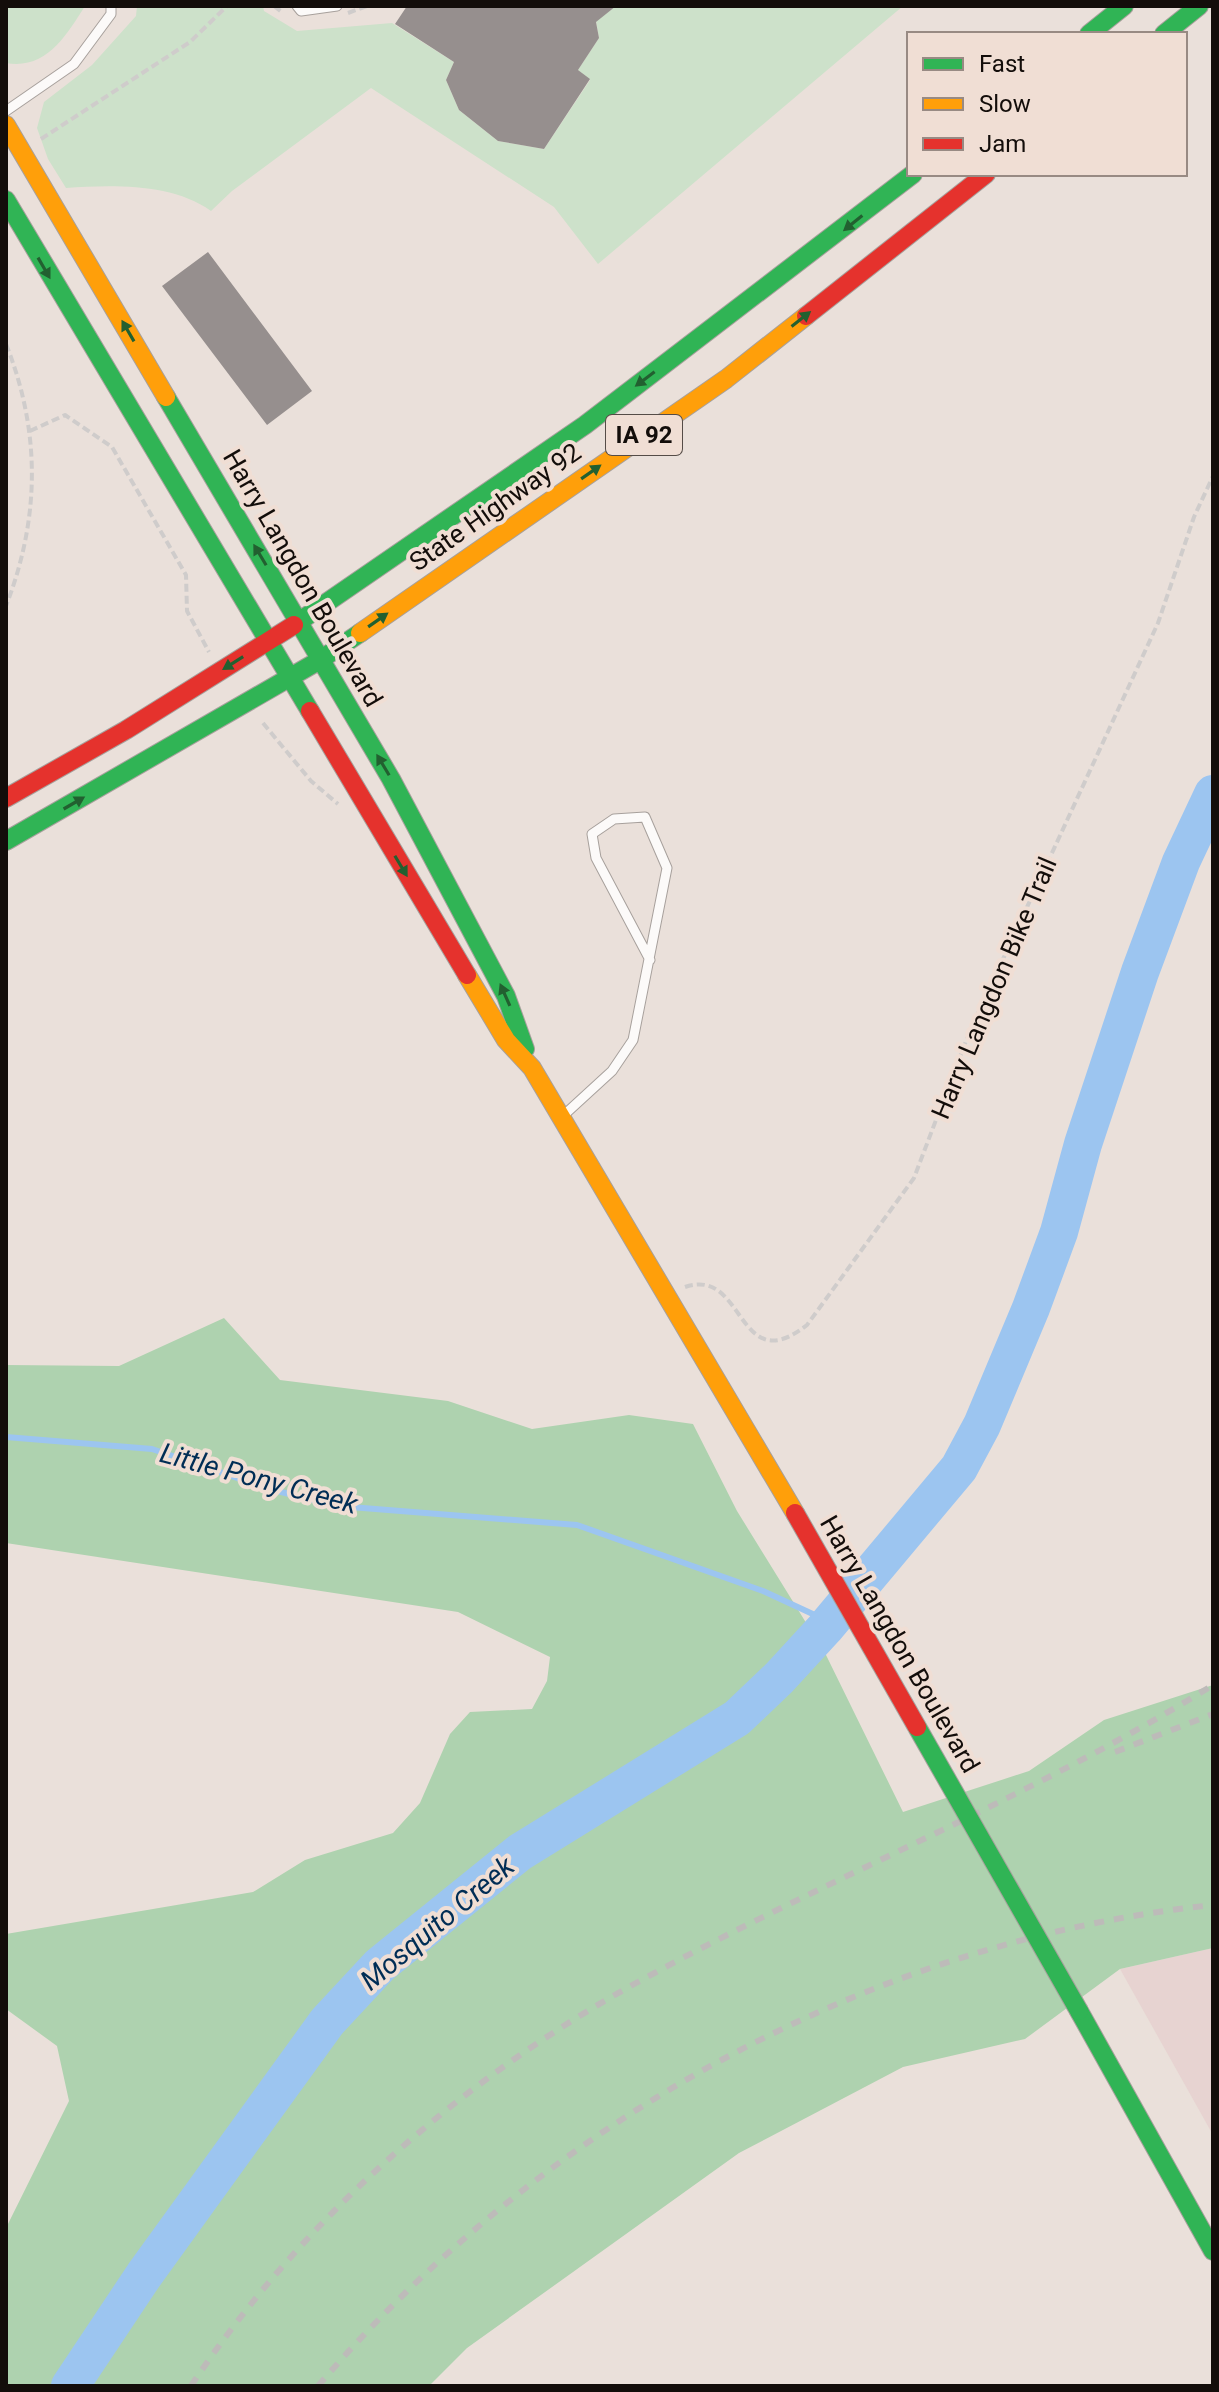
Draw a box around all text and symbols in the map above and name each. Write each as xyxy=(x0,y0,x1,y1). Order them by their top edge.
legend xyxy=(907,32,1187,176)
text: Fast xyxy=(979,50,1025,78)
text: Slow xyxy=(979,90,1031,118)
text: Jam xyxy=(979,130,1026,158)
one-way arrow xyxy=(842,214,863,231)
one-way arrow xyxy=(37,257,51,279)
one-way arrow xyxy=(791,311,811,327)
one-way arrow xyxy=(122,319,136,342)
one-way arrow xyxy=(635,371,655,387)
road number: IA 92 xyxy=(606,415,682,455)
street label: State Highway 92 xyxy=(404,437,586,577)
street label: Harry Langdon Boulevard xyxy=(217,444,389,712)
one-way arrow xyxy=(581,465,602,480)
one-way arrow xyxy=(253,544,267,566)
one-way arrow xyxy=(367,613,388,628)
one-way arrow xyxy=(222,655,244,669)
one-way arrow xyxy=(376,754,390,776)
one-way arrow xyxy=(63,796,85,810)
street label: Harry Langdon Bike Trail xyxy=(925,853,1063,1123)
one-way arrow xyxy=(394,855,408,877)
one-way arrow xyxy=(498,983,511,1006)
water label: Little Pony Creek xyxy=(156,1436,362,1521)
street label: Harry Langdon Boulevard xyxy=(814,1510,986,1778)
water label: Mosquito Creek xyxy=(354,1849,522,1997)

